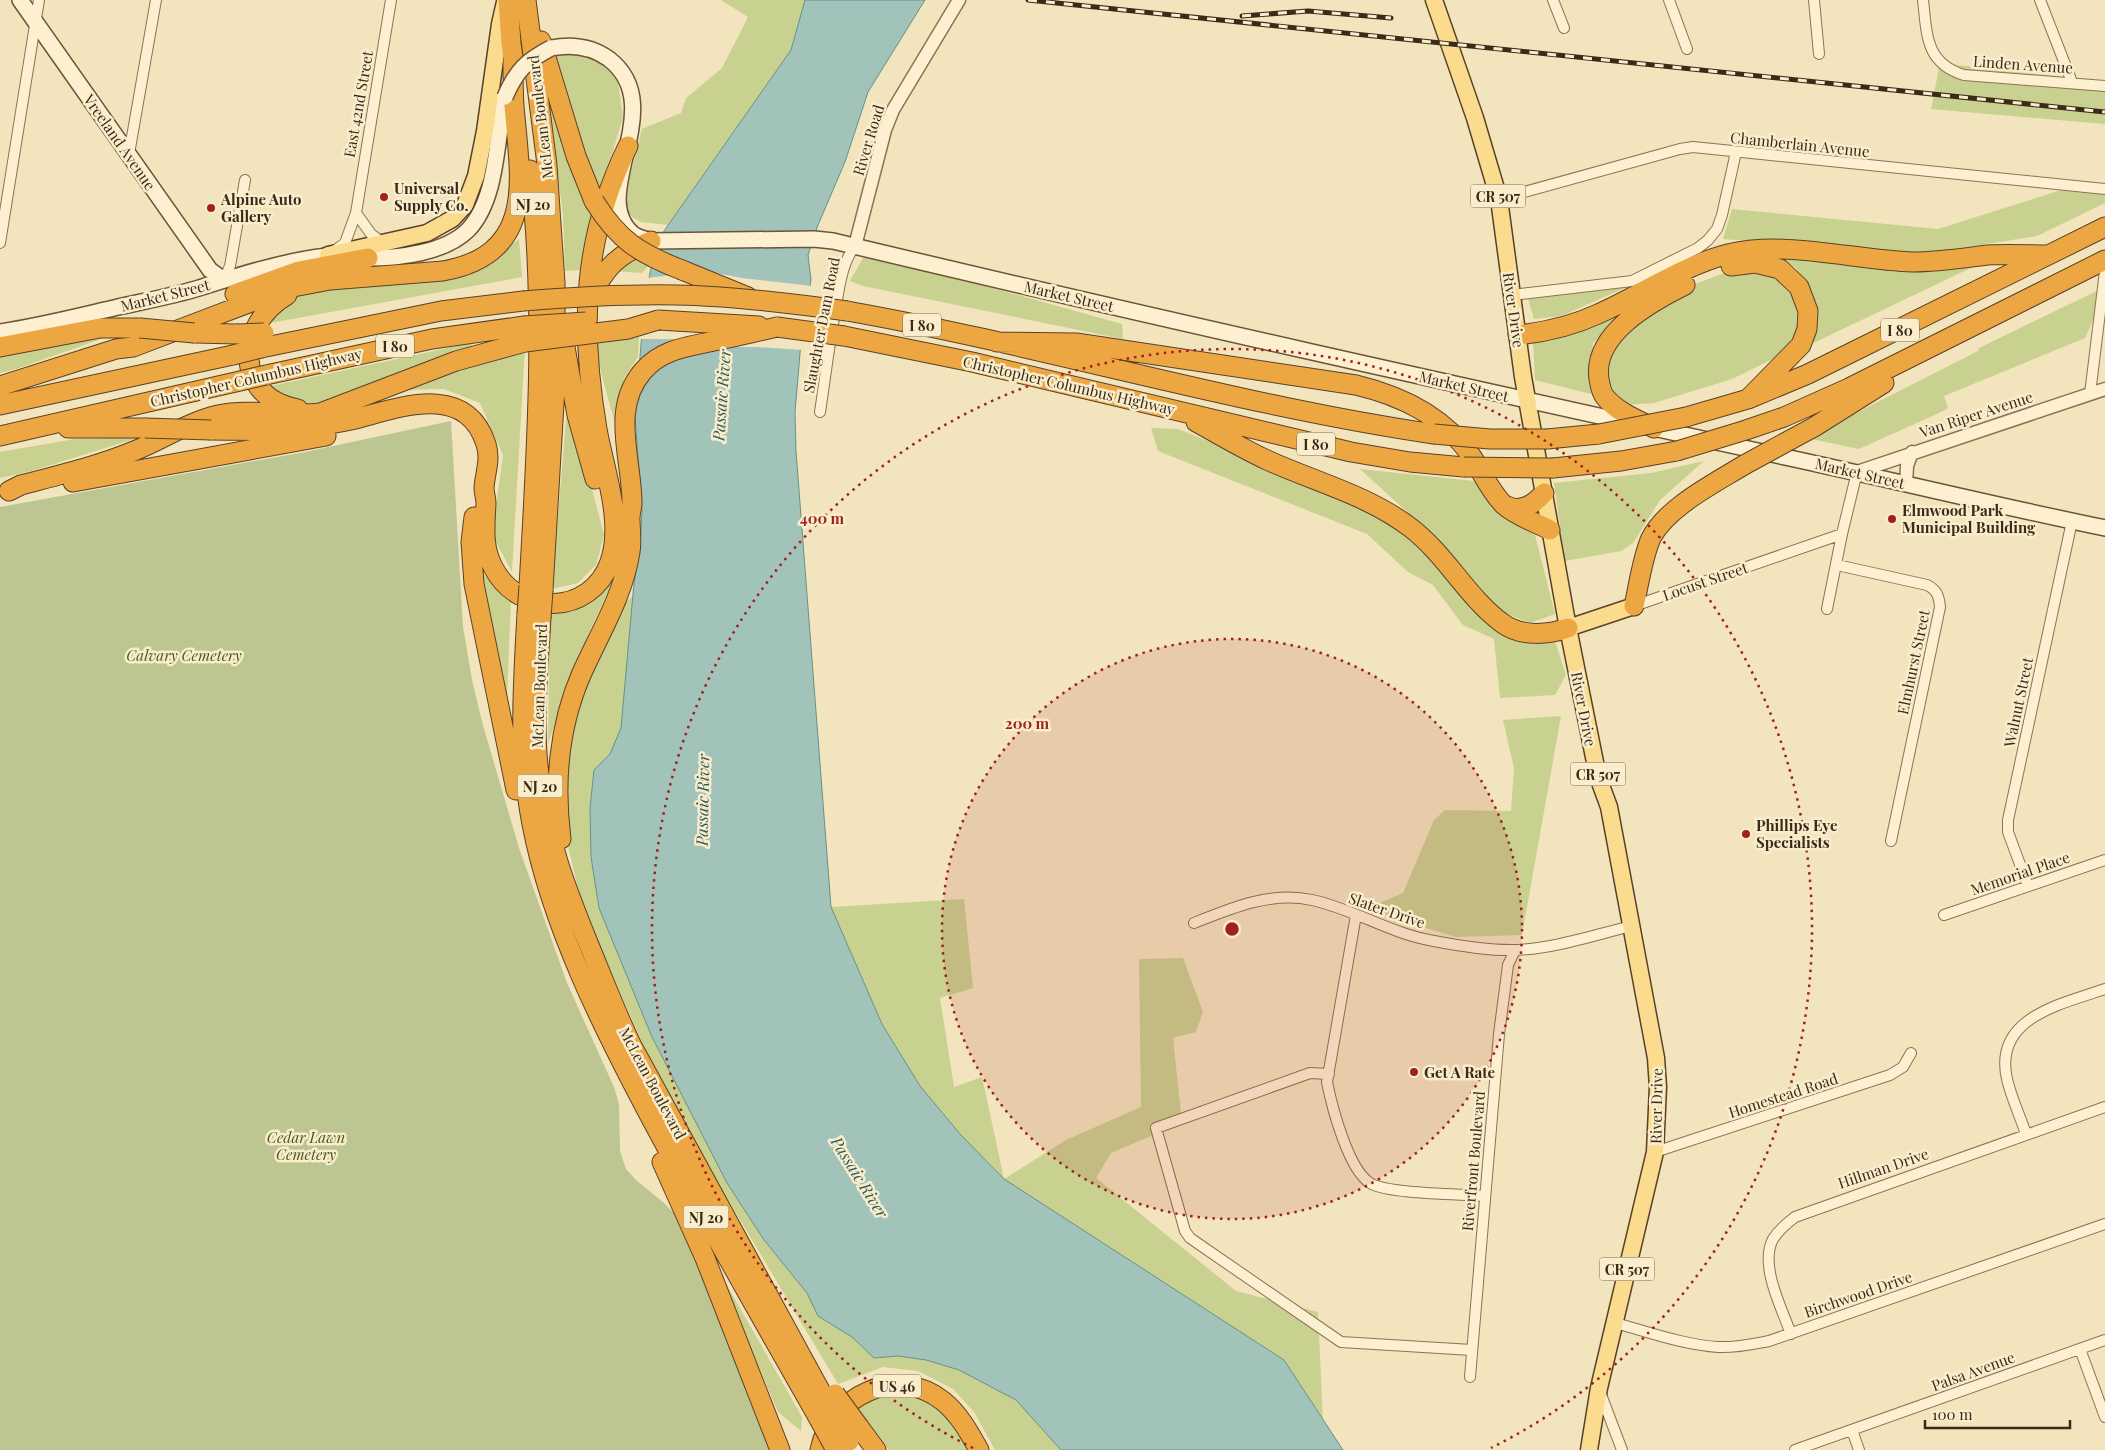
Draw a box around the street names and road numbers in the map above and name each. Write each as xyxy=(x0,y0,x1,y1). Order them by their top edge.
street label: East 42nd Street xyxy=(339,48,377,159)
street label: Linden Avenue xyxy=(1972,51,2074,77)
street label: McLean Boulevard xyxy=(522,54,558,180)
street label: Vreeland Avenue xyxy=(79,89,161,194)
street label: River Road xyxy=(848,102,888,178)
street label: Chamberlain Avenue xyxy=(1729,127,1871,161)
road number: CR 507 xyxy=(1470,185,1526,208)
road number: NJ 20 xyxy=(510,192,556,215)
street label: Slaughter Dam Road xyxy=(798,255,844,395)
street label: River Drive xyxy=(1499,271,1529,349)
street label: Market Street xyxy=(118,274,212,316)
street label: Market Street xyxy=(1022,276,1116,316)
road number: I 80 xyxy=(903,314,941,336)
road number: I 80 xyxy=(1881,318,1919,342)
road number: I 80 xyxy=(376,334,414,358)
street label: Christopher Columbus Highway xyxy=(148,343,364,411)
street label: Christopher Columbus Highway xyxy=(961,351,1177,419)
street label: Market Street xyxy=(1417,366,1511,406)
street label: Van Riper Avenue xyxy=(1916,386,2035,442)
road number: I 80 xyxy=(1297,432,1335,456)
street label: Market Street xyxy=(1813,453,1907,493)
street label: Locust Street xyxy=(1660,557,1751,605)
street label: Elmhurst Street xyxy=(1892,607,1934,716)
street label: McLean Boulevard xyxy=(527,623,551,749)
street label: Walnut Street xyxy=(1999,655,2037,750)
street label: River Drive xyxy=(1567,670,1601,748)
road number: CR 507 xyxy=(1570,762,1626,786)
road number: NJ 20 xyxy=(518,774,562,798)
street label: Memorial Place xyxy=(1968,847,2072,899)
street label: Slater Drive xyxy=(1346,888,1428,932)
street label: McLean Boulevard xyxy=(615,1023,691,1143)
street label: River Drive xyxy=(1645,1068,1667,1144)
street label: Homestead Road xyxy=(1726,1068,1841,1122)
street label: Riverfront Boulevard xyxy=(1457,1090,1489,1232)
street label: Hillman Drive xyxy=(1835,1143,1931,1193)
road number: NJ 20 xyxy=(684,1206,728,1228)
road number: CR 507 xyxy=(1600,1258,1654,1280)
street label: Birchwood Drive xyxy=(1801,1266,1915,1322)
street label: Palsa Avenue xyxy=(1929,1347,2017,1395)
road number: US 46 xyxy=(873,1374,921,1398)

